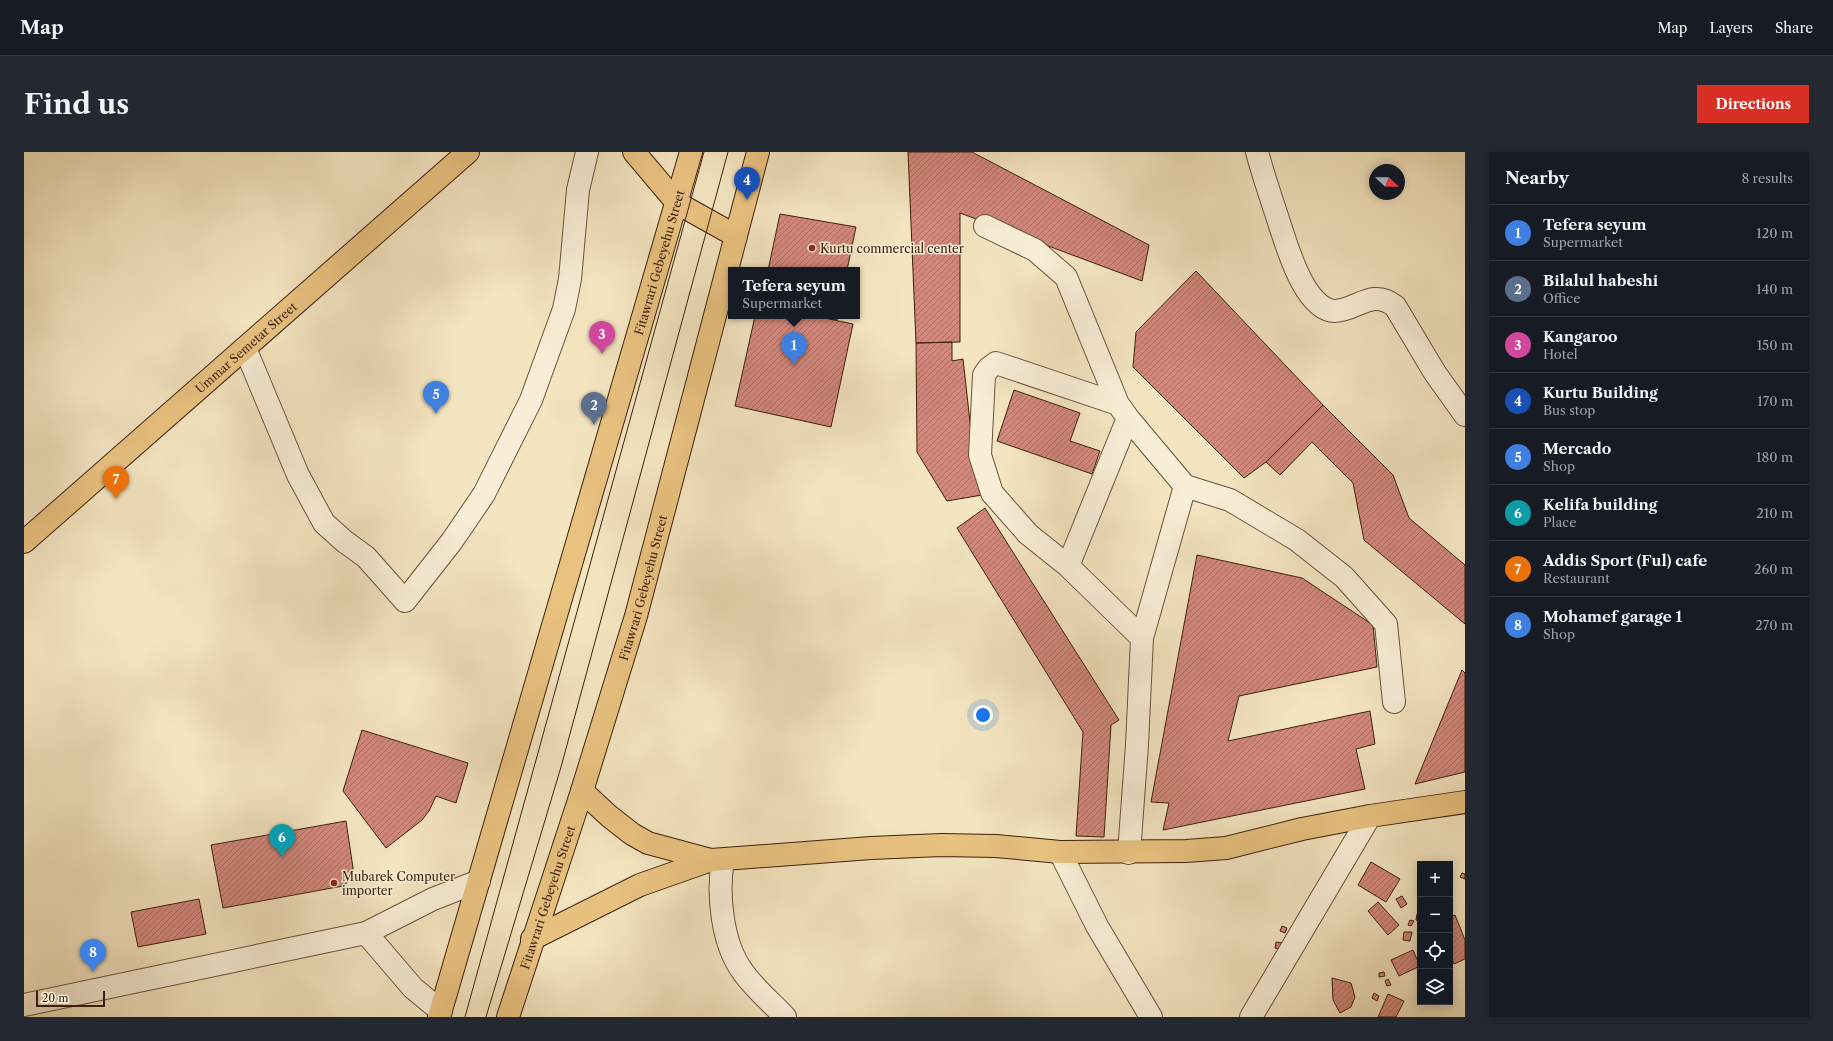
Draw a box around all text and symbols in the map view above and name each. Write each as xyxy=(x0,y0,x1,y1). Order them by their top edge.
text: Map xyxy=(20,16,64,39)
text: Map xyxy=(1657,19,1687,37)
text: Layers xyxy=(1709,19,1753,37)
text: Share xyxy=(1775,19,1813,37)
button: Directions xyxy=(1697,85,1809,123)
text: Find us xyxy=(24,87,129,121)
north arrow xyxy=(1369,164,1405,200)
pin: 4 xyxy=(734,167,760,200)
text: Nearby xyxy=(1505,168,1569,188)
text: 8 results xyxy=(1741,170,1793,186)
street label: Fitawrari Gebeyehu Street xyxy=(631,187,687,337)
text: Tefera seyum xyxy=(1543,215,1646,234)
text: 1 xyxy=(1515,225,1521,241)
text: 120 m xyxy=(1756,225,1793,241)
text: Supermarket xyxy=(1543,234,1623,250)
place label: Kurtu commercial center xyxy=(820,241,964,256)
marker: Kurtu commercial center xyxy=(807,243,817,253)
popup xyxy=(728,267,860,319)
text: Bilalul habeshi xyxy=(1543,271,1658,290)
text: Tefera seyum xyxy=(742,276,846,295)
text: 2 xyxy=(1514,281,1522,297)
text: 140 m xyxy=(1756,281,1793,297)
text: Office xyxy=(1543,290,1580,306)
text: Supermarket xyxy=(742,295,822,311)
street label: Ummar Semetar Street xyxy=(192,298,300,396)
pin: 3 xyxy=(589,321,615,354)
text: Kangaroo xyxy=(1543,327,1617,346)
pin: 1 xyxy=(781,332,807,365)
text: 3 xyxy=(1514,337,1522,353)
text: 150 m xyxy=(1757,337,1793,353)
text: Hotel xyxy=(1543,346,1578,362)
pin: 5 xyxy=(423,381,449,414)
text: Kurtu Building xyxy=(1543,383,1658,402)
pin: 2 xyxy=(581,392,607,425)
text: 4 xyxy=(1514,393,1522,409)
text: 170 m xyxy=(1757,393,1793,409)
text: Bus stop xyxy=(1543,402,1595,418)
text: Mercado xyxy=(1543,439,1611,458)
text: 5 xyxy=(1514,449,1522,465)
text: 180 m xyxy=(1756,449,1793,465)
text: Shop xyxy=(1543,458,1575,474)
pin: 7 xyxy=(103,466,129,499)
text: Kelifa building xyxy=(1543,495,1657,514)
text: 6 xyxy=(1514,505,1522,521)
text: 210 m xyxy=(1756,505,1793,521)
street label: Fitawrari Gebeyehu Street xyxy=(615,513,670,662)
text: Place xyxy=(1543,514,1576,530)
text: Addis Sport (Ful) cafe xyxy=(1543,551,1707,570)
text: 7 xyxy=(1515,561,1521,577)
text: 260 m xyxy=(1754,561,1793,577)
text: Restaurant xyxy=(1543,570,1610,586)
text: Mohamef garage 1 xyxy=(1543,607,1682,626)
text: 8 xyxy=(1514,617,1522,633)
text: 270 m xyxy=(1755,617,1793,633)
text: Shop xyxy=(1543,626,1575,642)
your location xyxy=(973,705,993,725)
street label: Fitawrari Gebeyehu Street xyxy=(517,823,578,971)
pin: 6 xyxy=(269,824,295,857)
map controls xyxy=(1417,861,1453,1005)
button: + xyxy=(1417,861,1453,897)
place label: Mubarek Computer importer xyxy=(342,869,455,898)
marker: Mubarek Computer importer xyxy=(329,878,339,888)
button: − xyxy=(1417,897,1453,933)
button: locate xyxy=(1417,933,1453,969)
pin: 8 xyxy=(80,939,106,972)
button: layers xyxy=(1417,969,1453,1005)
scale bar xyxy=(36,989,105,1008)
text: 20 m xyxy=(42,991,68,1005)

